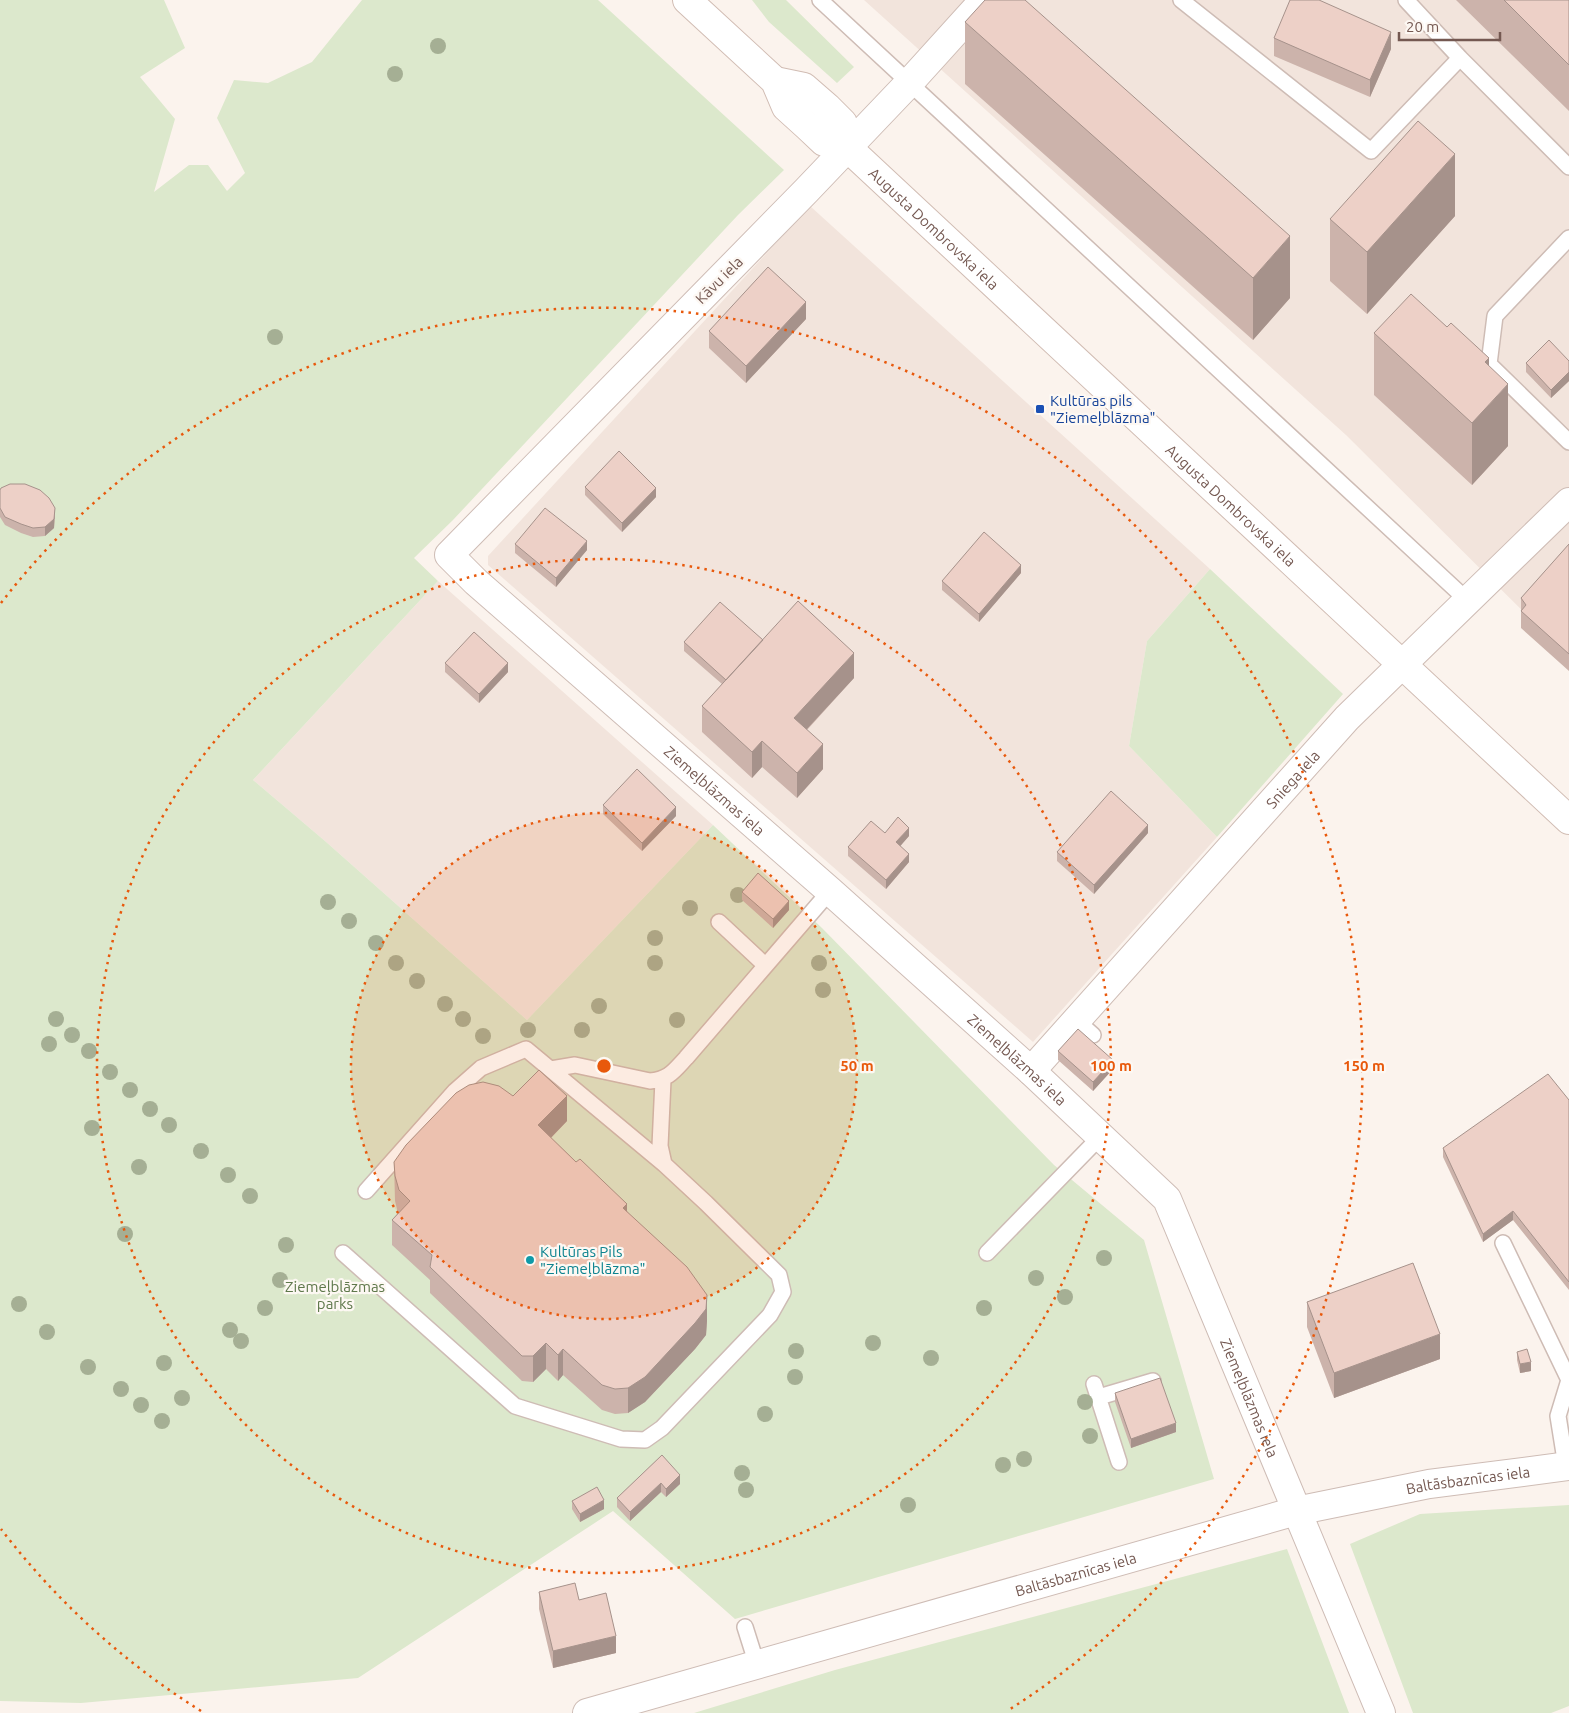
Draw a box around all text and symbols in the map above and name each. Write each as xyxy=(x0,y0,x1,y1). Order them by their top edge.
scale bar xyxy=(1399,10,1500,42)
text: 20 m xyxy=(1406,18,1439,35)
street label: Augusta Dombrovska iela xyxy=(866,164,1002,293)
street label: Kāvu iela xyxy=(692,253,746,307)
place label: Kultūras pils "Ziemeļblāzma" xyxy=(1050,392,1155,426)
marker: Kultūras pils "Ziemeļblāzma" xyxy=(1034,403,1046,415)
street label: Augusta Dombrovska iela xyxy=(1163,441,1299,570)
street label: Ziemeļblāzmas iela xyxy=(661,742,768,839)
street label: Sniega iela xyxy=(1262,747,1323,811)
street label: Ziemeļblāzmas iela xyxy=(965,1010,1070,1109)
centre of rings xyxy=(595,1057,613,1075)
text: 50 m xyxy=(840,1057,874,1074)
text: 100 m xyxy=(1090,1057,1132,1074)
text: 150 m xyxy=(1343,1057,1385,1074)
place label: Kultūras Pils "Ziemeļblāzma" xyxy=(540,1243,645,1277)
marker: Kultūras Pils "Ziemeļblāzma" xyxy=(524,1254,536,1266)
park label: Ziemeļblāzmas parks xyxy=(285,1278,385,1312)
street label: Ziemeļblāzmas iela xyxy=(1217,1336,1282,1460)
street label: Baltāsbaznīcas iela xyxy=(1404,1463,1531,1497)
street label: Baltāsbaznīcas iela xyxy=(1013,1548,1138,1599)

